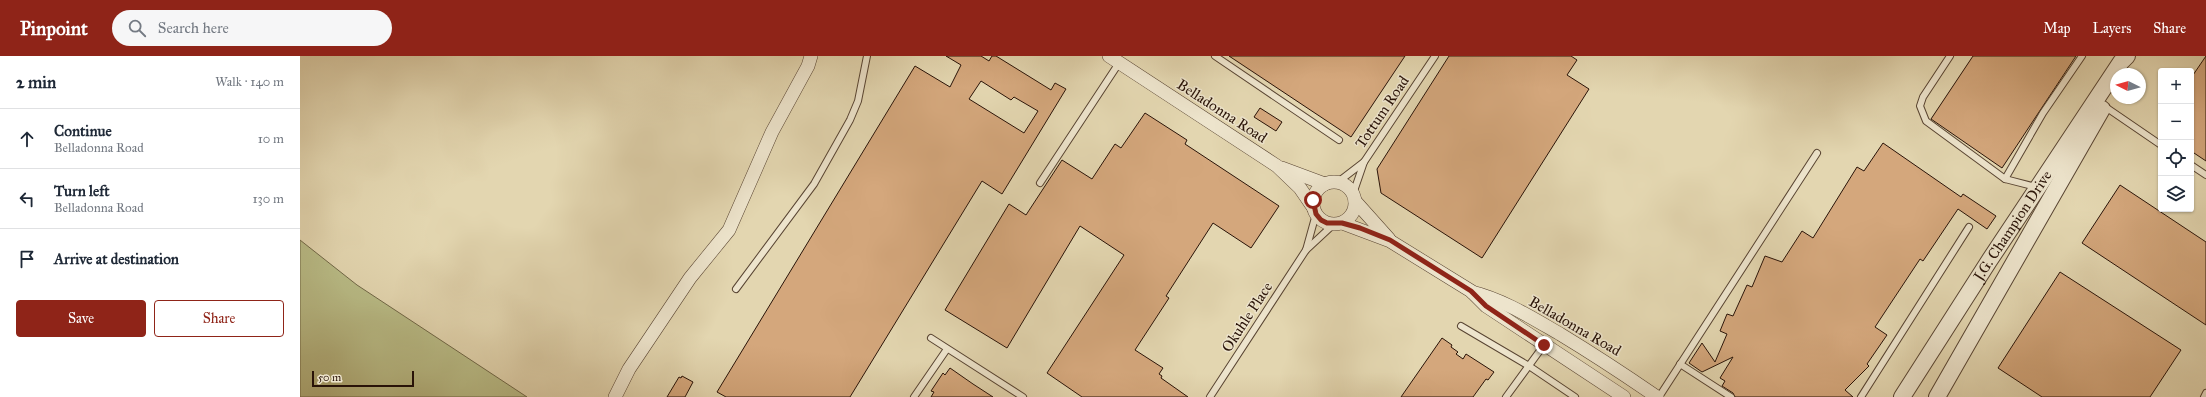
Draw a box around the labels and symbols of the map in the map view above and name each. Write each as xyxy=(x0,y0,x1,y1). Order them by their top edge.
north arrow xyxy=(2110,68,2146,104)
street label: Tottum Road xyxy=(1351,72,1413,151)
street label: Belladonna Road xyxy=(1174,75,1271,147)
street label: J.G. Champion Drive xyxy=(1969,167,2056,286)
route start xyxy=(1304,191,1322,209)
street label: Okuhle Place xyxy=(1218,279,1276,355)
street label: Belladonna Road xyxy=(1526,292,1625,360)
route end xyxy=(1535,336,1553,354)
scale bar xyxy=(312,369,414,388)

